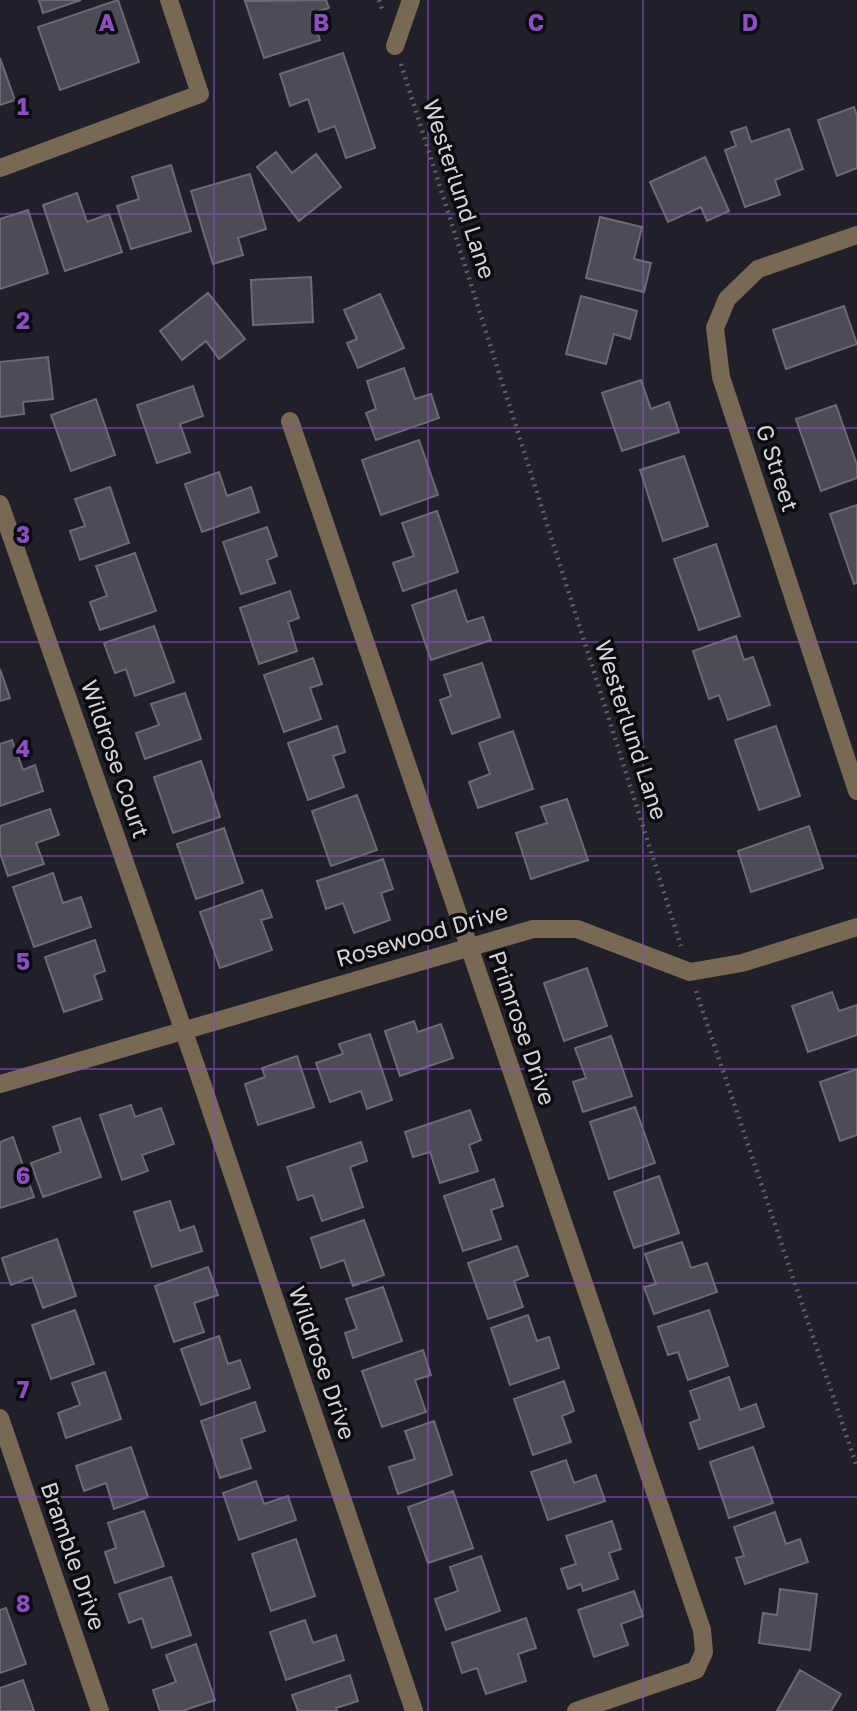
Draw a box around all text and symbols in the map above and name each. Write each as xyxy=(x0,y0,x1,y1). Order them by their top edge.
text: A xyxy=(99,8,116,36)
text: B xyxy=(313,8,329,36)
text: C xyxy=(528,8,544,36)
text: D xyxy=(742,8,758,36)
text: 1 xyxy=(17,92,29,120)
street label: Westerlund Lane xyxy=(418,95,502,282)
text: 2 xyxy=(16,306,30,334)
street label: G Street xyxy=(751,421,805,515)
text: 3 xyxy=(16,520,30,548)
street label: Westerlund Lane xyxy=(590,636,674,823)
street label: Wildrose Court xyxy=(76,676,156,841)
text: 4 xyxy=(16,734,30,762)
street label: Rosewood Drive xyxy=(333,896,511,972)
text: 5 xyxy=(16,947,30,975)
street label: Primrose Drive xyxy=(483,947,562,1109)
text: 6 xyxy=(16,1161,30,1189)
street label: Wildrose Drive xyxy=(284,1282,362,1443)
text: 7 xyxy=(17,1375,29,1403)
street label: Bramble Drive xyxy=(35,1478,112,1633)
text: 8 xyxy=(16,1589,30,1617)

